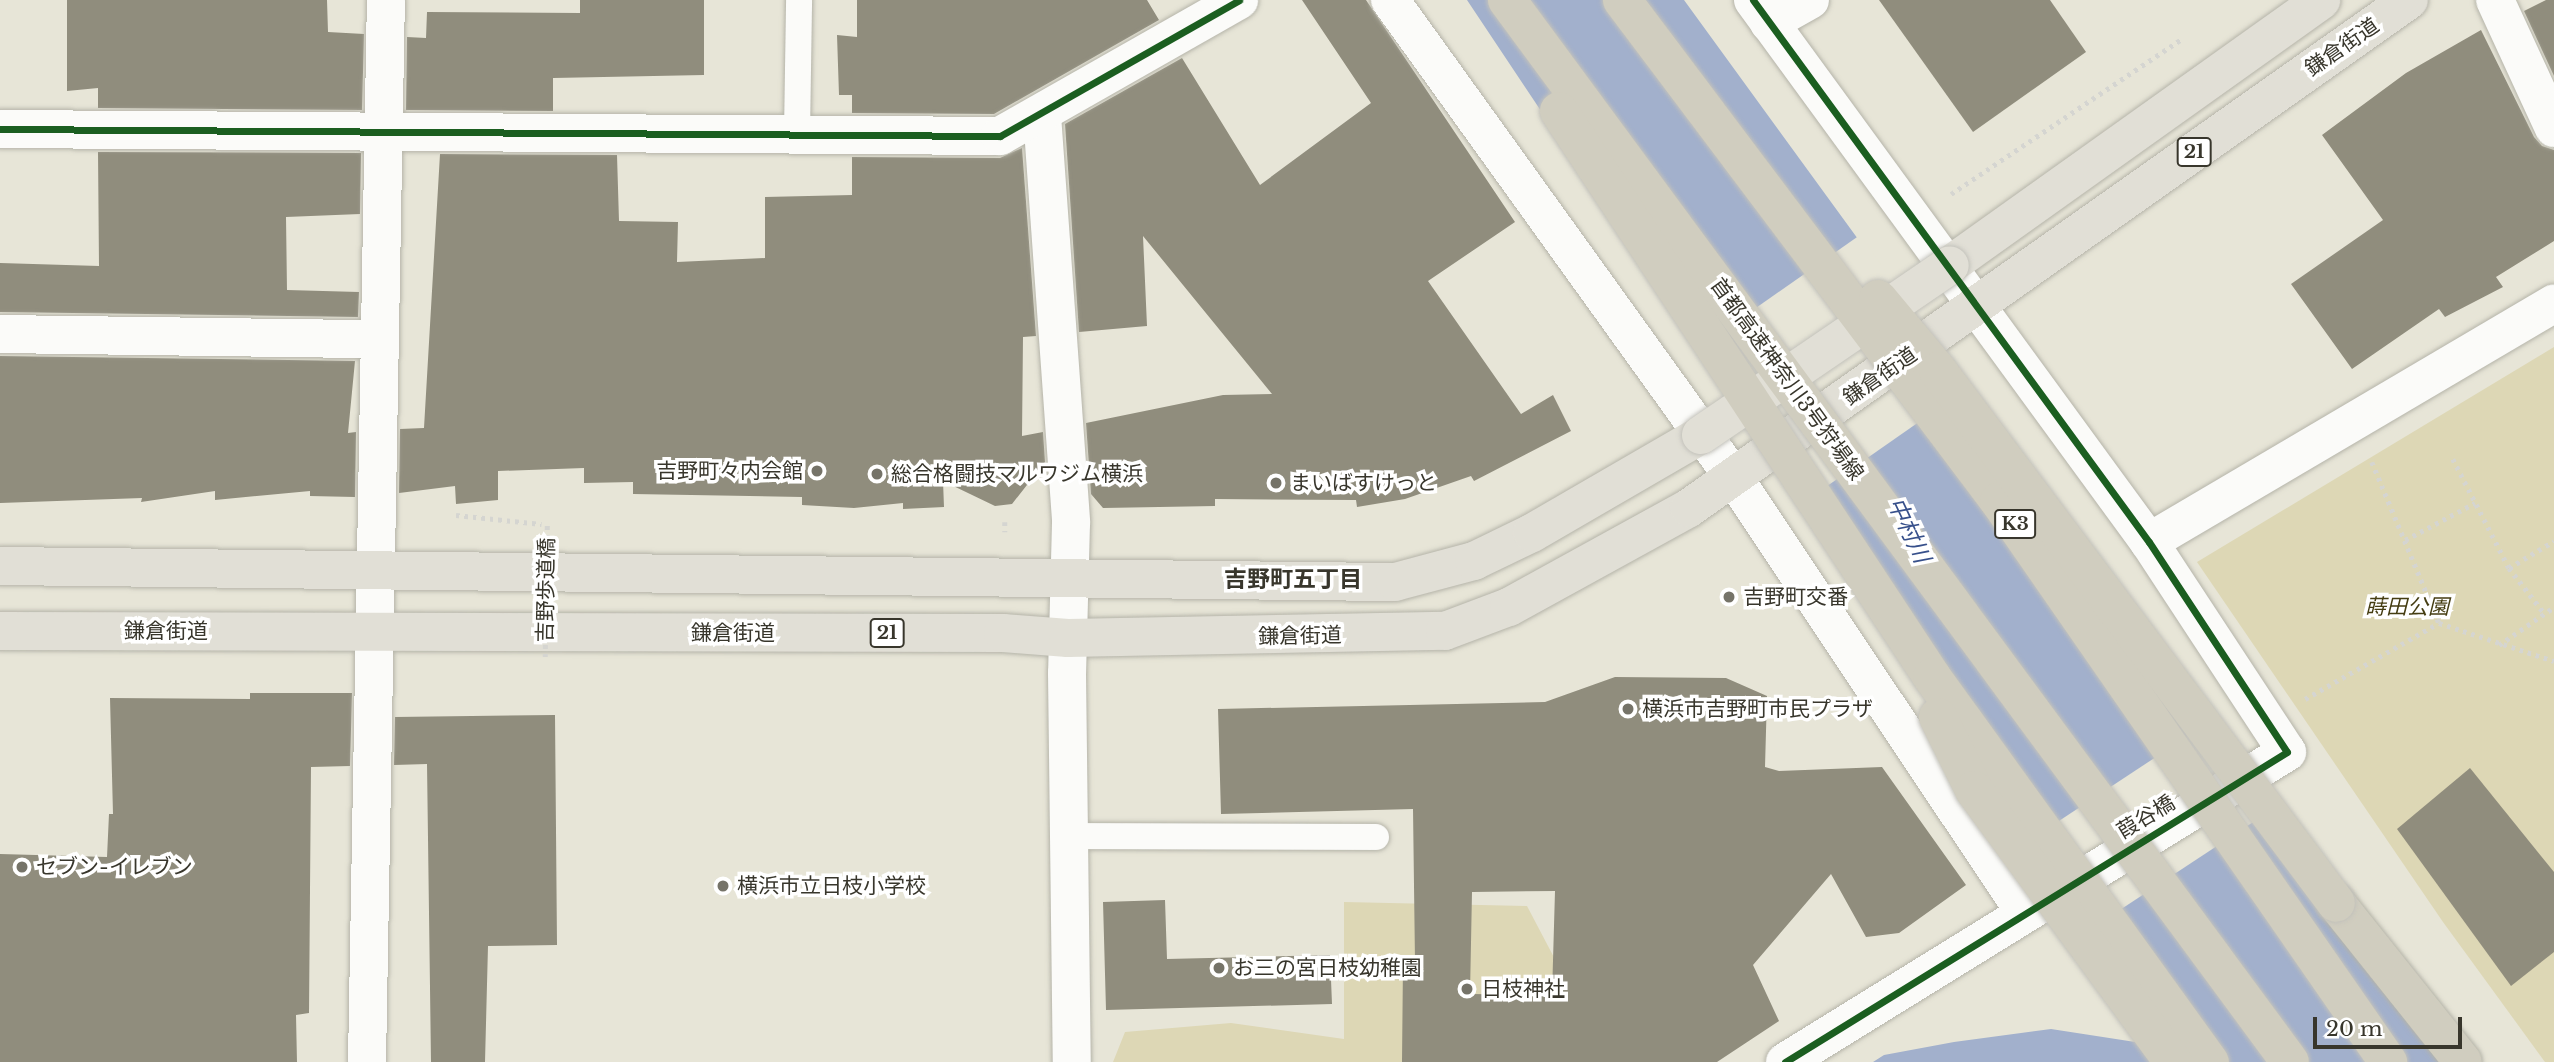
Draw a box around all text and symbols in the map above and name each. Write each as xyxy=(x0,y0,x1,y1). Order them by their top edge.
street label: 鎌倉街道 xyxy=(2300,13,2384,81)
road number: 21 xyxy=(2176,136,2212,168)
street label: 首都高速神奈川3号狩場線 xyxy=(1705,273,1869,485)
street label: 鎌倉街道 xyxy=(1838,342,1922,410)
place label: 吉野町々内会館 xyxy=(656,458,803,484)
place label: 総合格闘技マルワジム横浜 xyxy=(891,461,1143,487)
marker: 吉野町々内会館 xyxy=(809,463,825,479)
marker: 総合格闘技マルワジム横浜 xyxy=(869,466,885,482)
place label: まいばすけっと xyxy=(1290,470,1437,496)
marker: まいばすけっと xyxy=(1268,475,1284,491)
water label: 中村川 xyxy=(1882,493,1936,567)
road number: K3 xyxy=(1994,509,2036,540)
street label: 吉野歩道橋 xyxy=(532,537,560,643)
district label: 吉野町五丁目 xyxy=(1224,565,1362,593)
place label: 吉野町交番 xyxy=(1743,584,1848,610)
marker: 吉野町交番 xyxy=(1721,589,1737,605)
park label: 蒔田公園 xyxy=(2365,594,2449,620)
street label: 鎌倉街道 xyxy=(124,618,208,644)
road number: 21 xyxy=(870,618,904,648)
street label: 鎌倉街道 xyxy=(691,620,775,646)
street label: 鎌倉街道 xyxy=(1258,623,1342,649)
place label: 横浜市吉野町市民プラザ xyxy=(1642,696,1873,722)
marker: 横浜市吉野町市民プラザ xyxy=(1620,701,1636,717)
street label: 葭谷橋 xyxy=(2113,790,2179,844)
place label: セブン-イレブン xyxy=(36,854,193,880)
marker: セブン-イレブン xyxy=(14,859,30,875)
place label: 横浜市立日枝小学校 xyxy=(737,873,926,899)
marker: 横浜市立日枝小学校 xyxy=(715,878,731,894)
place label: お三の宮日枝幼稚園 xyxy=(1233,955,1422,981)
marker: お三の宮日枝幼稚園 xyxy=(1211,960,1227,976)
place label: 日枝神社 xyxy=(1481,976,1565,1002)
marker: 日枝神社 xyxy=(1459,981,1475,997)
scale bar xyxy=(2316,1002,2465,1046)
text: 20 m xyxy=(2326,1016,2383,1042)

